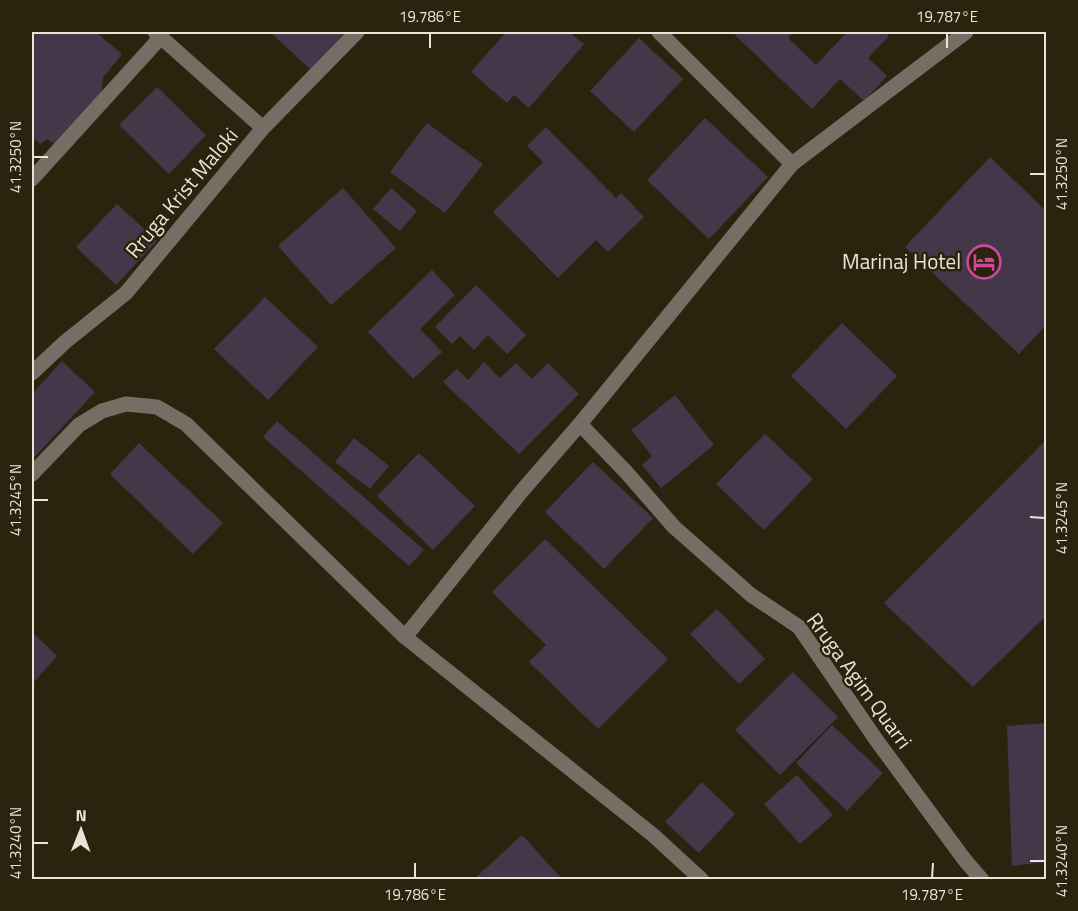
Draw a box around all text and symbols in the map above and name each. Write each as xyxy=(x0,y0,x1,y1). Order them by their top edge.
text: 19.786°E xyxy=(399,5,461,28)
text: 19.787°E xyxy=(916,5,978,28)
street label: Rruga Krist Maloki xyxy=(117,120,245,265)
text: 41.3250°N xyxy=(4,121,27,193)
text: 41.3250°N xyxy=(1050,138,1073,210)
hotel icon: Marinaj Hotel xyxy=(966,244,1002,280)
place label: Marinaj Hotel xyxy=(842,245,961,277)
text: 41.3245°N xyxy=(4,464,27,536)
text: 41.3245°N xyxy=(1050,482,1073,554)
street label: Rruga Agim Quarri xyxy=(799,606,920,755)
north arrow xyxy=(51,800,111,860)
text: N xyxy=(76,803,87,827)
text: 41.3240°N xyxy=(4,807,27,879)
text: 41.3240°N xyxy=(1050,825,1073,897)
text: 19.786°E xyxy=(384,883,446,906)
text: 19.787°E xyxy=(901,883,963,906)

